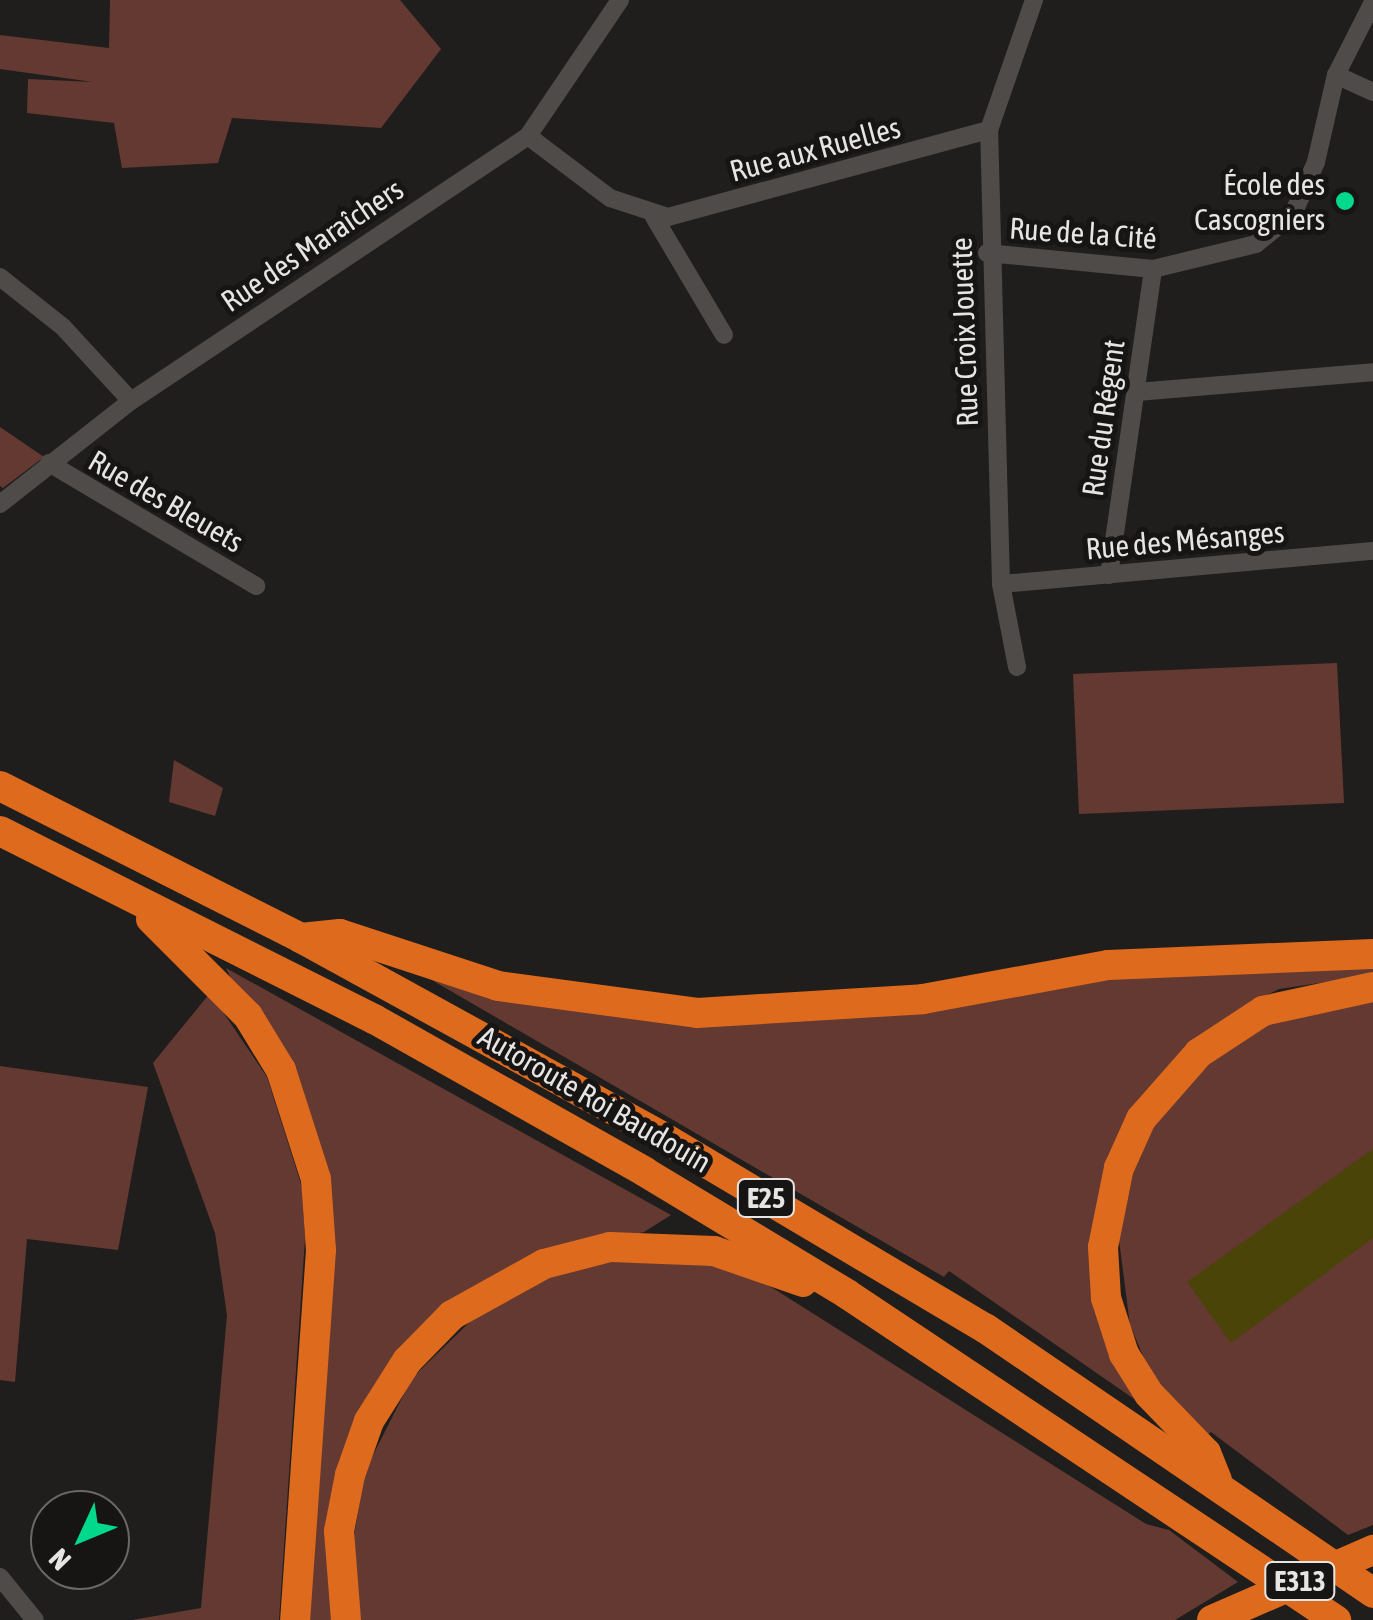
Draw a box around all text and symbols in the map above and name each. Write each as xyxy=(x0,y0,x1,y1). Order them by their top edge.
street label: Rue aux Ruelles xyxy=(726,109,904,189)
place label: École des Cascogniers xyxy=(1194,166,1325,236)
street label: Rue des Maraîchers xyxy=(214,171,410,319)
marker: École des Cascogniers xyxy=(1334,190,1356,212)
street label: Rue de la Cité xyxy=(1008,210,1158,256)
street label: Rue Croix Jouette xyxy=(943,237,985,427)
street label: Rue du Régent xyxy=(1074,337,1132,499)
street label: Rue des Bleuets xyxy=(82,442,250,560)
street label: Rue des Mésanges xyxy=(1084,513,1286,567)
street label: Autoroute Roi Baudouin xyxy=(472,1018,718,1180)
road number: E25 xyxy=(736,1175,796,1221)
north arrow xyxy=(30,1490,130,1590)
text: N xyxy=(43,1542,77,1577)
road number: E313 xyxy=(1262,1558,1338,1604)

